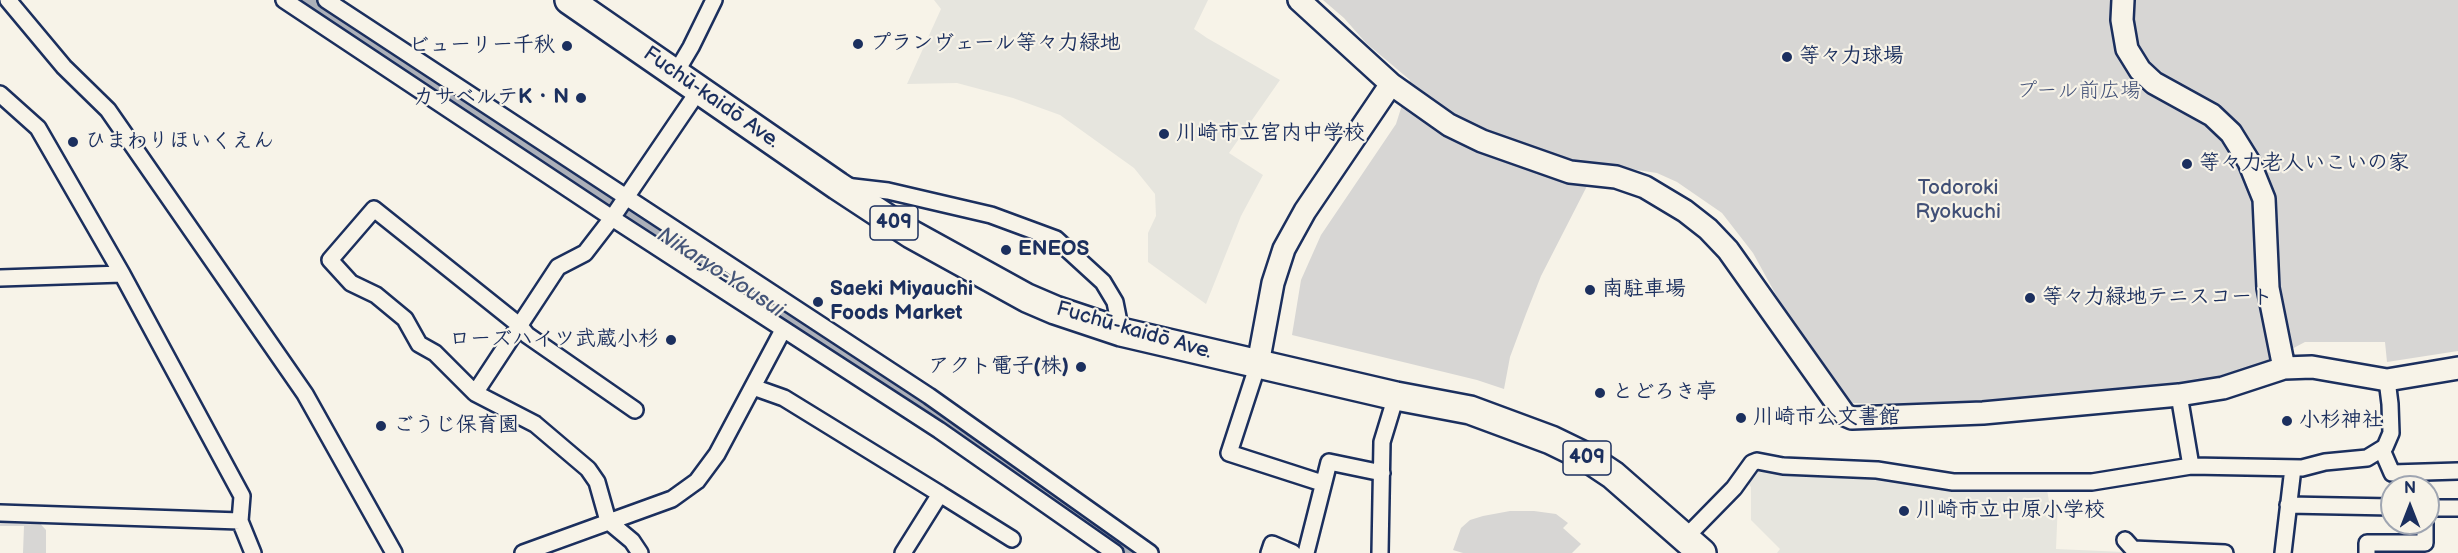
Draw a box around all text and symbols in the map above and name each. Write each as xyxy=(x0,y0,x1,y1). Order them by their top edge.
place label: プランヴェール等々力緑地 xyxy=(870,31,1121,57)
place label: ビューリー千秋 xyxy=(408,33,555,59)
marker: プランヴェール等々力緑地 xyxy=(851,37,865,51)
marker: ビューリー千秋 xyxy=(560,39,574,53)
street label: Fuchū-kaidō Ave. xyxy=(638,42,784,154)
place label: 等々力球場 xyxy=(1799,44,1904,70)
marker: 等々力球場 xyxy=(1780,50,1794,64)
park label: プール前広場 xyxy=(2017,79,2141,105)
place label: カサベルテK・N xyxy=(413,85,569,111)
marker: カサベルテK・N xyxy=(574,91,588,105)
place label: 川崎市立宮内中学校 xyxy=(1176,121,1365,147)
marker: 川崎市立宮内中学校 xyxy=(1157,127,1171,141)
place label: ひまわりほいくえん xyxy=(85,129,274,155)
marker: ひまわりほいくえん xyxy=(66,135,80,149)
place label: 等々力老人いこいの家 xyxy=(2199,151,2409,177)
marker: 等々力老人いこいの家 xyxy=(2180,157,2194,171)
park label: Todoroki Ryokuchi xyxy=(1915,176,2001,226)
road number: 409 xyxy=(870,206,918,240)
water label: Nikaryo-Yousui xyxy=(652,222,788,324)
place label: ENEOS xyxy=(1018,237,1089,263)
marker: ENEOS xyxy=(999,243,1013,257)
place label: Saeki Miyauchi Foods Market xyxy=(830,277,973,327)
place label: 南駐車場 xyxy=(1602,277,1686,303)
marker: 南駐車場 xyxy=(1583,283,1597,297)
place label: 等々力緑地テニスコート xyxy=(2042,285,2273,311)
marker: 等々力緑地テニスコート xyxy=(2023,291,2037,305)
marker: Saeki Miyauchi Foods Market xyxy=(811,295,825,309)
street label: Fuchū-kaidō Ave. xyxy=(1053,297,1215,365)
place label: ローズハイツ武蔵小杉 xyxy=(449,327,659,353)
marker: ローズハイツ武蔵小杉 xyxy=(664,333,678,347)
place label: アクト電子(株) xyxy=(928,354,1069,380)
marker: アクト電子(株) xyxy=(1074,360,1088,374)
place label: とどろき亭 xyxy=(1612,380,1717,406)
marker: とどろき亭 xyxy=(1593,386,1607,400)
place label: 川崎市公文書館 xyxy=(1753,405,1900,431)
place label: 小杉神社 xyxy=(2299,408,2383,434)
marker: 川崎市公文書館 xyxy=(1734,411,1748,425)
place label: ごうじ保育園 xyxy=(393,413,519,439)
marker: 小杉神社 xyxy=(2280,414,2294,428)
marker: ごうじ保育園 xyxy=(374,419,388,433)
road number: 409 xyxy=(1563,441,1611,475)
north arrow xyxy=(2380,475,2440,535)
text: N xyxy=(2404,479,2416,498)
place label: 川崎市立中原小学校 xyxy=(1916,498,2105,524)
marker: 川崎市立中原小学校 xyxy=(1897,504,1911,518)

